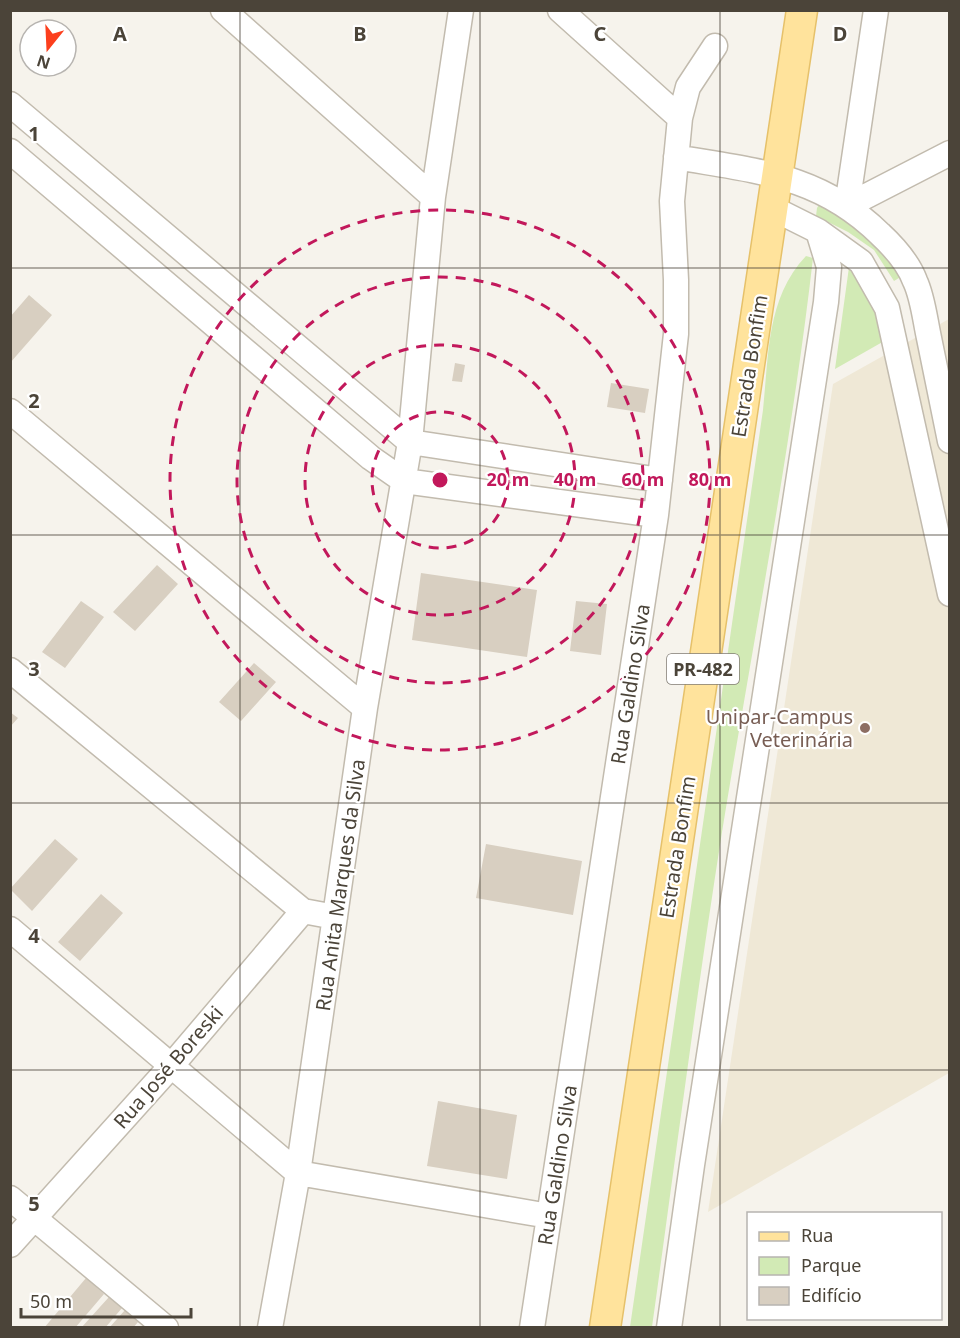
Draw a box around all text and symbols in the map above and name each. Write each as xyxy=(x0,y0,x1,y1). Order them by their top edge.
north arrow xyxy=(18,18,78,78)
text: A xyxy=(113,20,127,47)
text: B xyxy=(353,20,367,47)
text: C xyxy=(594,20,607,47)
text: D xyxy=(833,20,847,47)
text: N xyxy=(34,50,53,75)
text: 1 xyxy=(28,120,40,147)
street label: Estrada Bonfim xyxy=(724,293,774,439)
text: 2 xyxy=(28,387,40,414)
text: 20 m xyxy=(487,467,529,491)
text: 40 m xyxy=(554,467,596,491)
text: 60 m xyxy=(622,467,664,491)
text: 80 m xyxy=(689,467,731,491)
centre of rings xyxy=(430,470,450,490)
street label: Rua Galdino Silva xyxy=(604,602,656,766)
road number: PR-482 xyxy=(667,654,739,684)
text: 3 xyxy=(28,655,40,682)
place label: Unipar-Campus Veterinária xyxy=(706,703,853,753)
marker: Unipar-Campus Veterinária xyxy=(858,721,872,735)
street label: Rua Anita Marques da Silva xyxy=(309,757,371,1013)
street label: Estrada Bonfim xyxy=(652,774,702,920)
text: 4 xyxy=(28,922,40,949)
street label: Rua José Boreski xyxy=(107,1000,229,1134)
street label: Rua Galdino Silva xyxy=(531,1083,583,1247)
text: 5 xyxy=(28,1190,40,1217)
legend xyxy=(747,1212,942,1320)
text: Rua xyxy=(801,1223,833,1247)
text: Parque xyxy=(801,1253,861,1277)
scale bar xyxy=(21,1281,190,1319)
text: Edifício xyxy=(801,1283,862,1307)
text: 50 m xyxy=(30,1289,72,1313)

